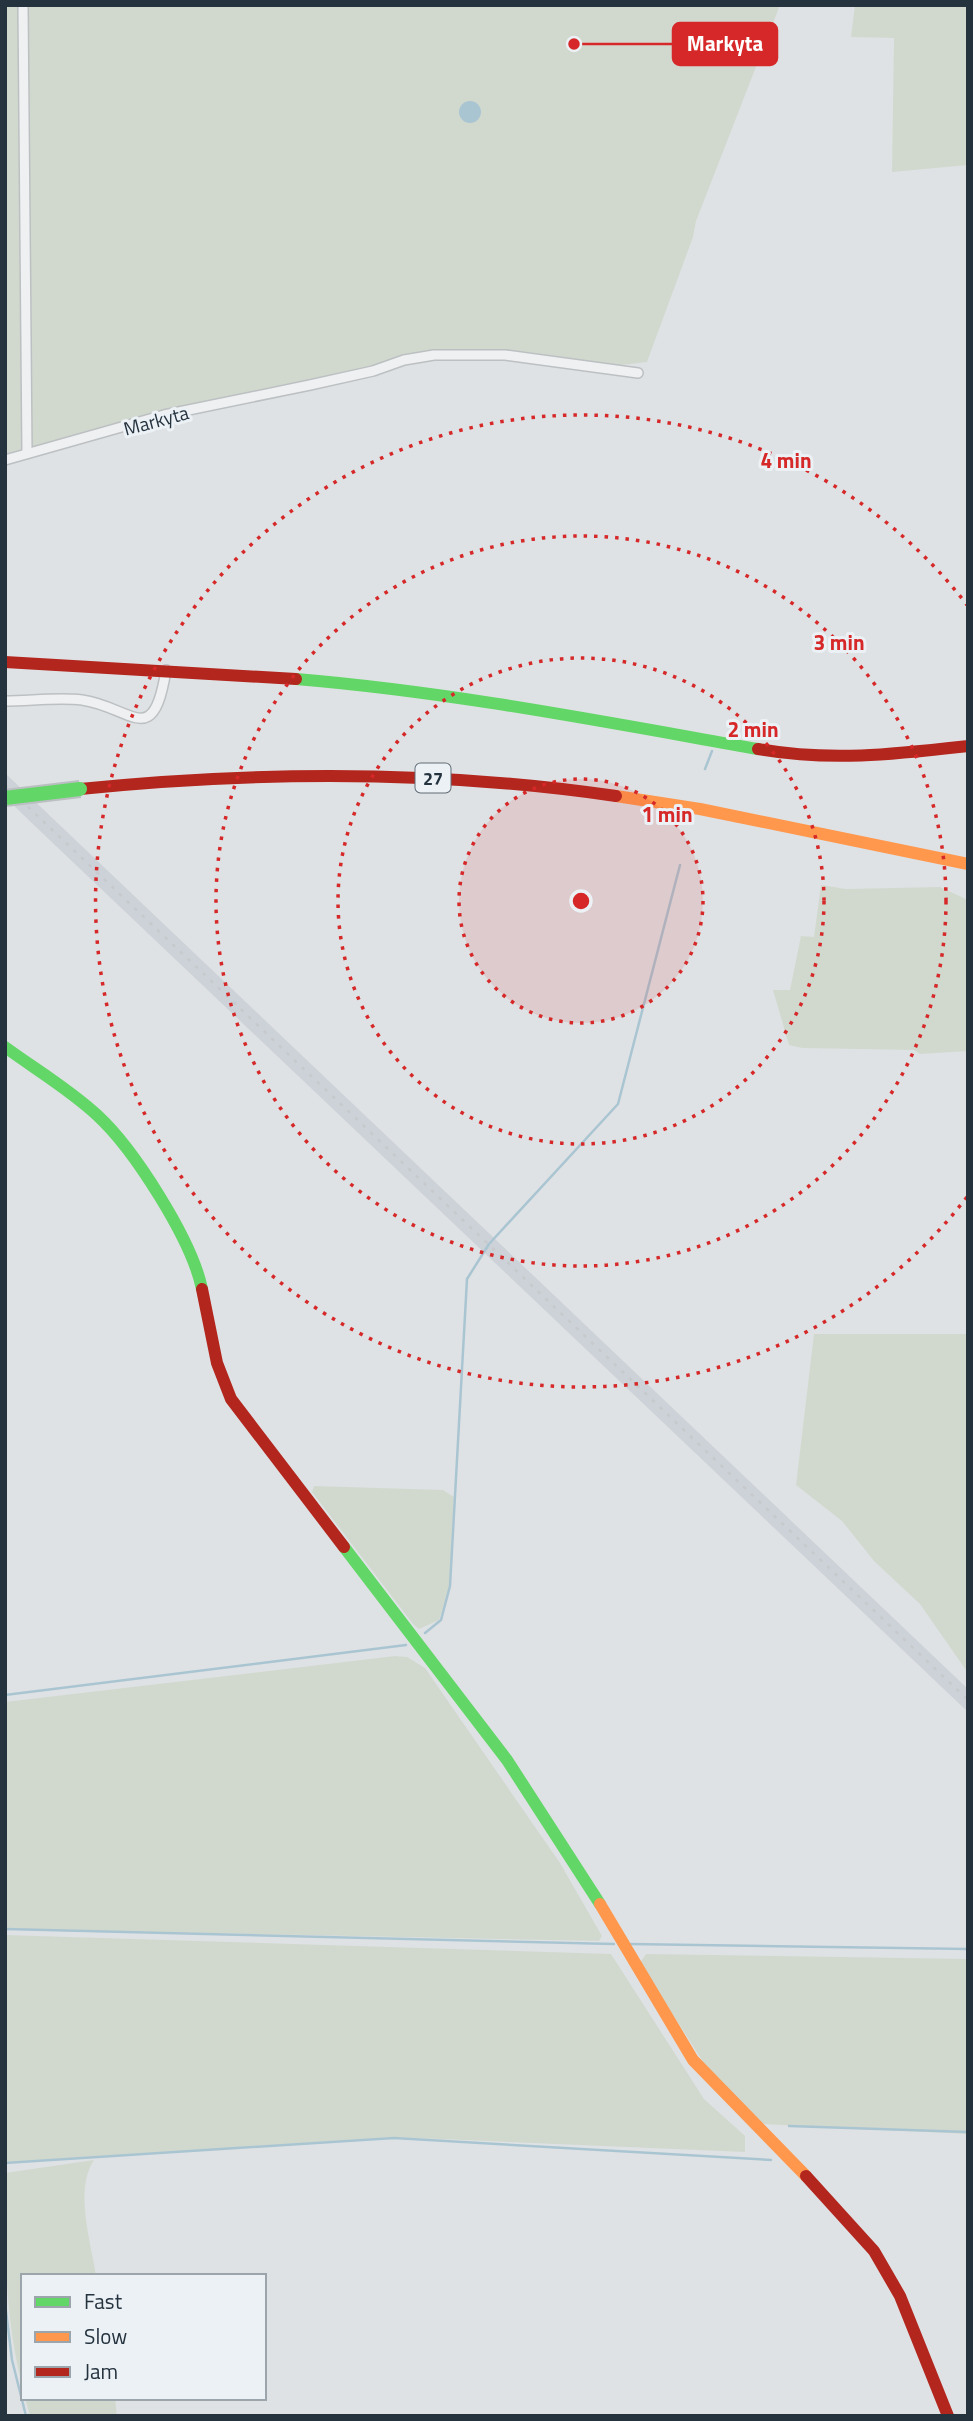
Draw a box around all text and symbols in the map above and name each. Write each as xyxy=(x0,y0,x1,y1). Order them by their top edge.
callout: Markyta xyxy=(673,23,777,65)
text: Markyta xyxy=(687,27,763,59)
street label: Markyta xyxy=(120,397,192,443)
text: 4 min xyxy=(760,444,812,476)
text: 3 min xyxy=(813,626,865,658)
text: 2 min xyxy=(727,713,779,745)
road number: 27 xyxy=(416,764,450,792)
text: 1 min xyxy=(641,798,693,830)
centre of rings xyxy=(569,889,593,913)
legend xyxy=(21,2274,266,2400)
text: Fast xyxy=(84,2285,123,2317)
text: Slow xyxy=(84,2320,127,2352)
text: Jam xyxy=(84,2355,118,2387)

